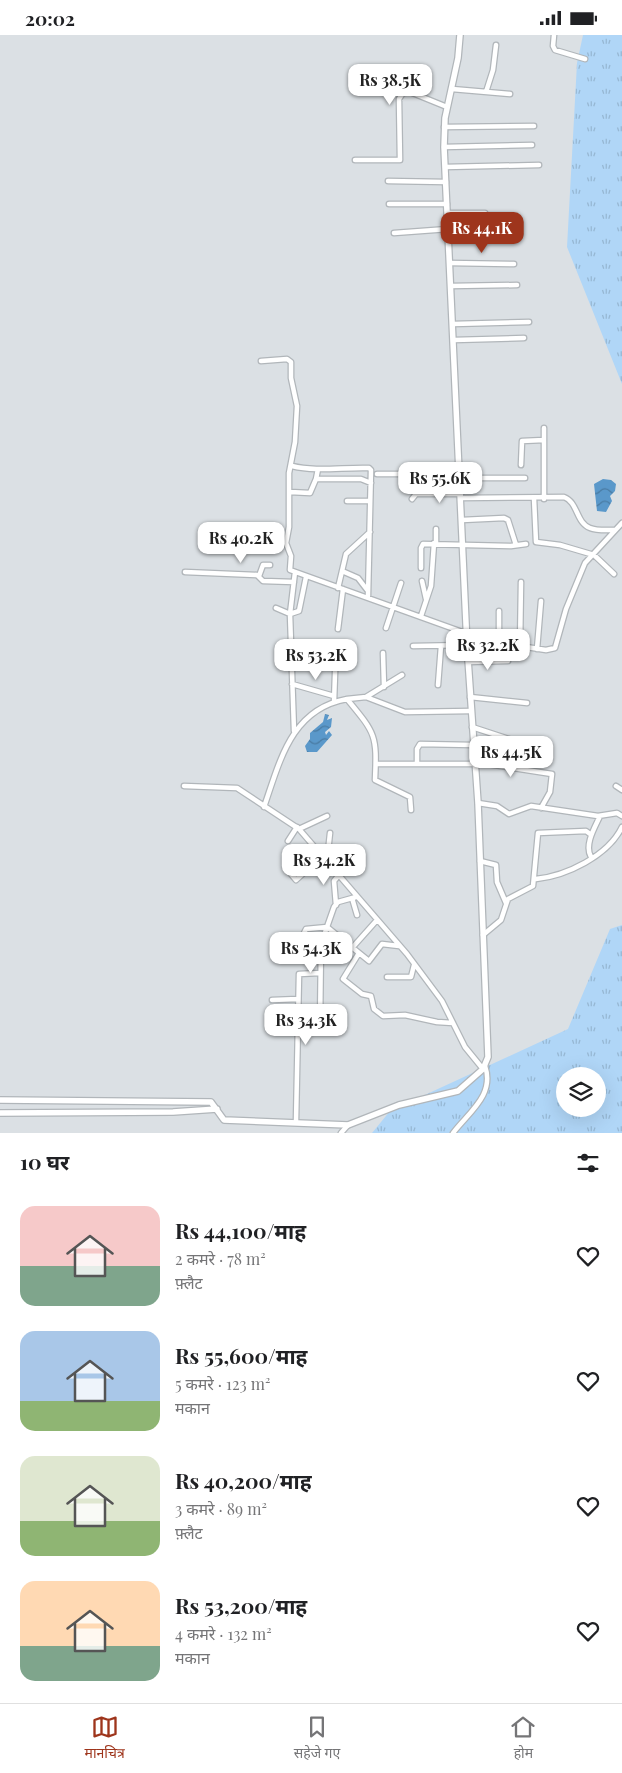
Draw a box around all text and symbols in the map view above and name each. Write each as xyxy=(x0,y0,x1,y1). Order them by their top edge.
text: 20:02 xyxy=(25,5,75,31)
pin: Rs 38.5K xyxy=(338,63,442,106)
text: Rs 38.5K xyxy=(359,69,421,90)
pin: Rs 44.1K xyxy=(430,211,534,254)
text: Rs 44.1K xyxy=(452,217,512,238)
pin: Rs 55.6K xyxy=(388,461,492,504)
text: Rs 55.6K xyxy=(409,467,471,488)
pin: Rs 40.2K xyxy=(189,521,293,564)
text: Rs 40.2K xyxy=(209,527,273,548)
pin: Rs 32.2K xyxy=(436,629,540,671)
text: Rs 32.2K xyxy=(457,634,519,655)
pin: Rs 53.2K xyxy=(264,639,368,681)
text: Rs 53.2K xyxy=(285,644,347,665)
pin: Rs 44.5K xyxy=(459,735,563,778)
text: Rs 44.5K xyxy=(480,741,542,762)
pin: Rs 34.2K xyxy=(272,843,376,886)
text: Rs 34.2K xyxy=(293,849,355,870)
pin: Rs 54.3K xyxy=(259,931,363,974)
text: Rs 54.3K xyxy=(280,937,342,958)
pin: Rs 34.3K xyxy=(254,1003,358,1046)
text: Rs 34.3K xyxy=(275,1009,337,1030)
map controls xyxy=(556,1067,606,1117)
button: layers xyxy=(556,1067,606,1117)
text: 10 घर xyxy=(20,1147,69,1175)
icon: filters xyxy=(574,1149,602,1177)
text: Rs 44,100/माह xyxy=(175,1216,306,1244)
icon: home xyxy=(60,1226,120,1286)
icon: heart xyxy=(574,1242,602,1270)
text: 2 कमरे · 78 m² xyxy=(175,1248,266,1269)
text: फ़्लैट xyxy=(175,1272,203,1293)
text: Rs 55,600/माह xyxy=(175,1341,307,1369)
icon: home xyxy=(60,1351,120,1411)
icon: heart xyxy=(574,1367,602,1395)
text: 5 कमरे · 123 m² xyxy=(175,1373,270,1394)
text: मकान xyxy=(175,1397,210,1418)
text: Rs 40,200/माह xyxy=(175,1466,312,1494)
icon: home xyxy=(60,1476,120,1536)
icon: heart xyxy=(574,1492,602,1520)
text: 3 कमरे · 89 m² xyxy=(175,1498,267,1519)
text: फ़्लैट xyxy=(175,1522,203,1543)
text: Rs 53,200/माह xyxy=(175,1591,307,1619)
icon: home xyxy=(60,1601,120,1661)
icon: heart xyxy=(574,1617,602,1645)
text: 4 कमरे · 132 m² xyxy=(175,1623,272,1644)
text: मकान xyxy=(175,1647,210,1668)
tab: मानचित्र xyxy=(85,1713,125,1764)
tab: सहेजे गए xyxy=(294,1713,340,1764)
tab: होम xyxy=(509,1713,537,1764)

